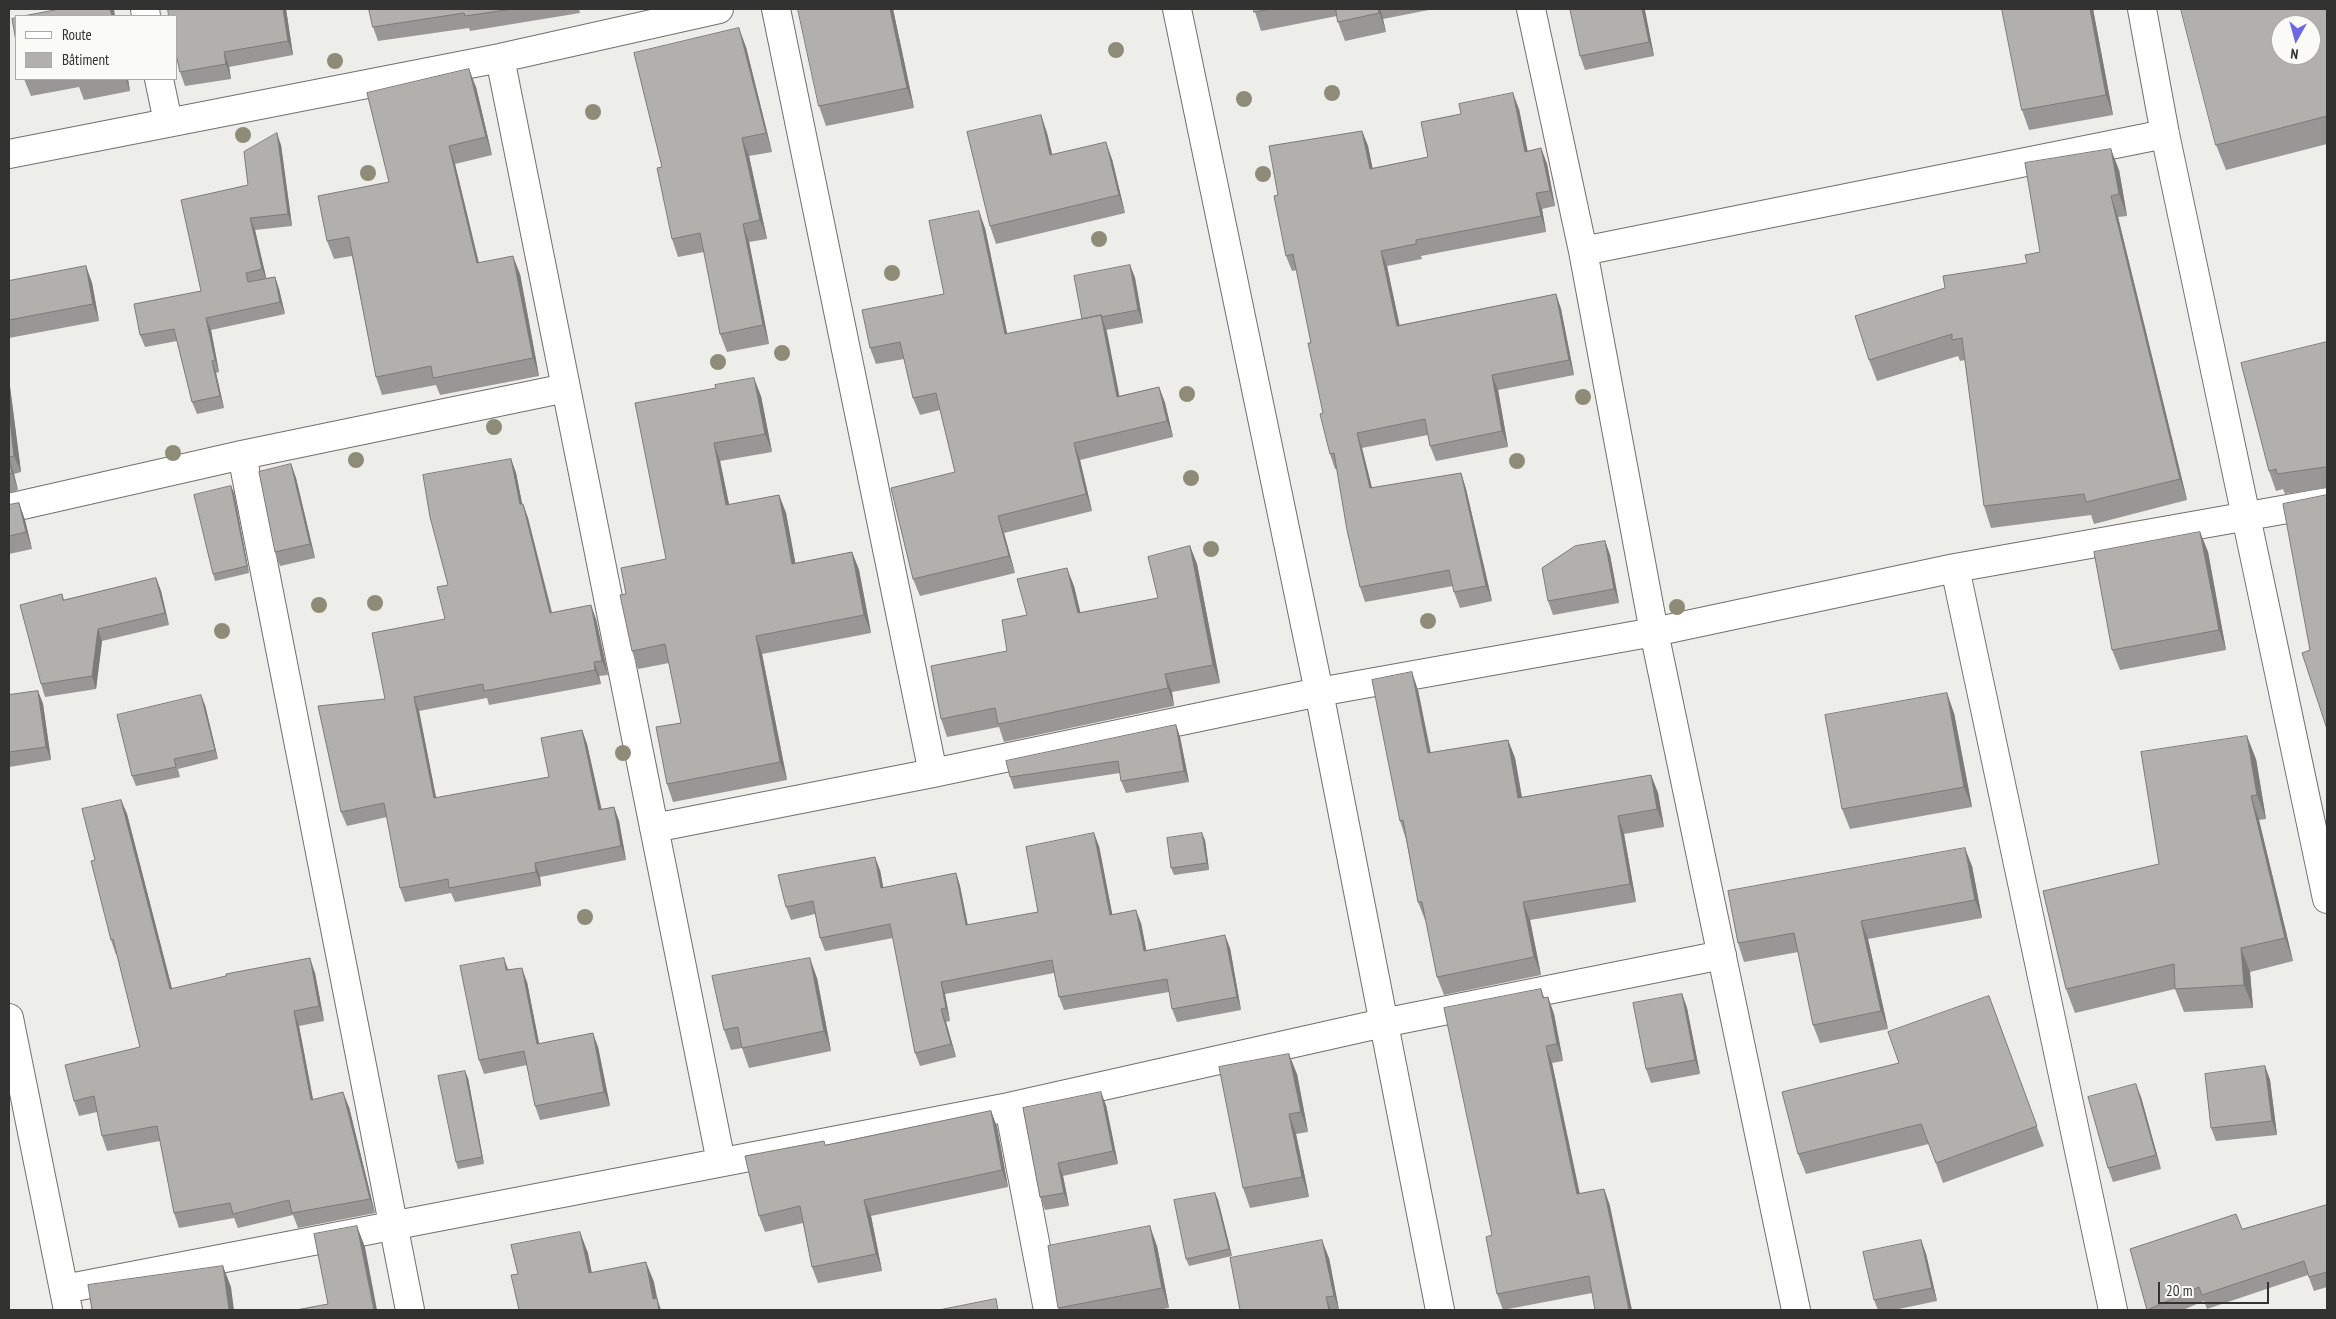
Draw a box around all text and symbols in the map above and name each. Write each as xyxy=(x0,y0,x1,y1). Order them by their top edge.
legend xyxy=(15,15,178,80)
north arrow xyxy=(2271,15,2321,65)
text: Route xyxy=(62,25,92,44)
text: N xyxy=(2289,45,2299,63)
text: Bâtiment xyxy=(62,50,109,69)
scale bar xyxy=(2161,1272,2272,1304)
text: 20 m xyxy=(2166,1281,2192,1300)

